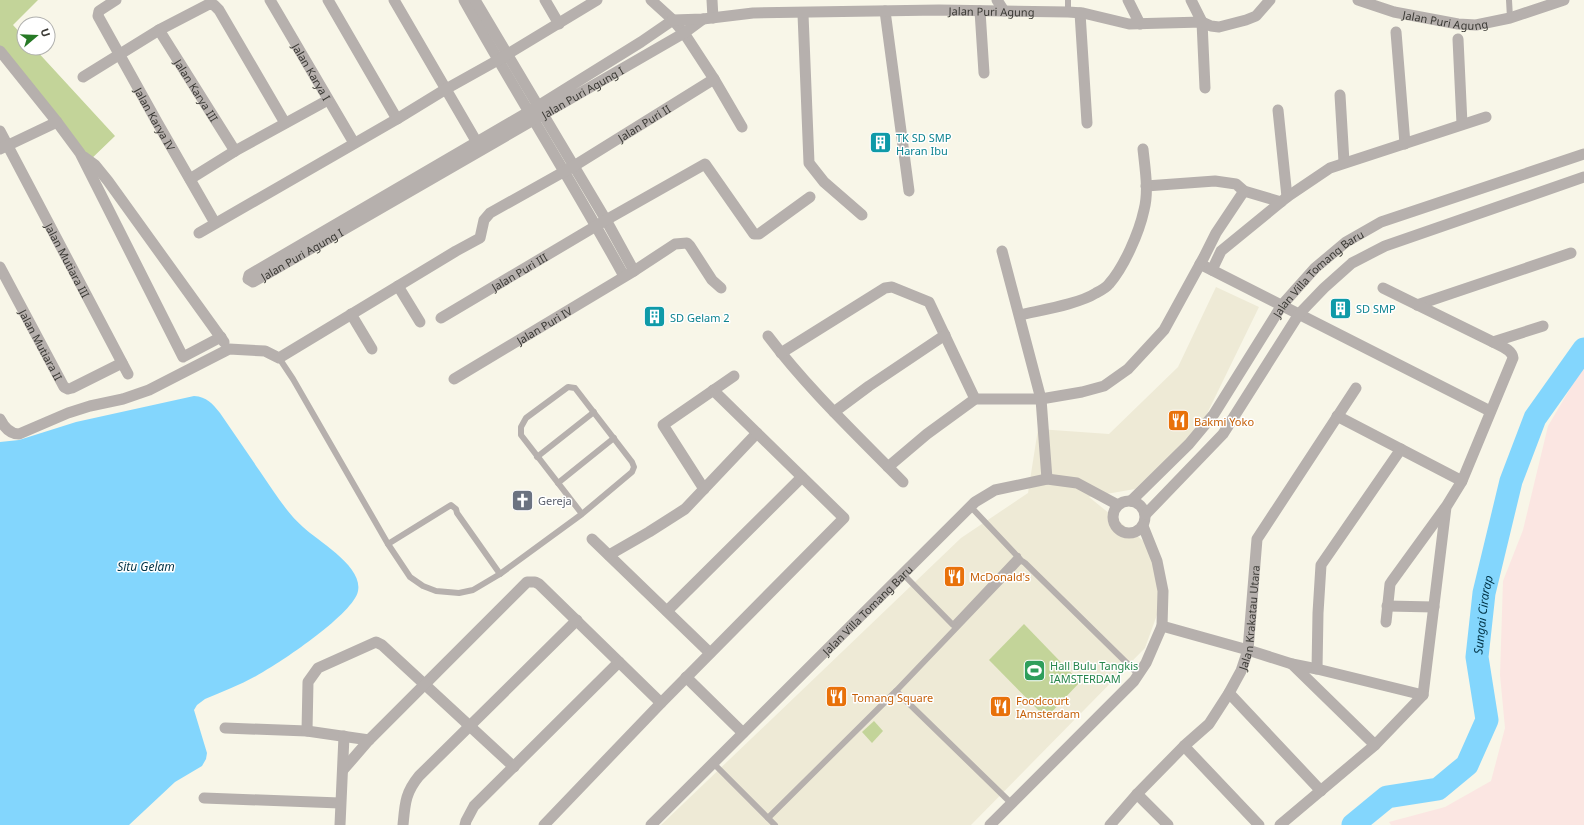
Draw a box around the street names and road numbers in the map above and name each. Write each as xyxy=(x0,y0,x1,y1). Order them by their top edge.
street label: Jalan Puri Agung xyxy=(948,3,1035,19)
street label: Jalan Puri Agung xyxy=(1401,6,1489,33)
street label: Jalan Karya I xyxy=(289,39,335,103)
street label: Jalan Karya III xyxy=(171,55,222,125)
street label: Jalan Puri Agung I xyxy=(538,62,626,122)
street label: Jalan Karya IV xyxy=(131,84,179,153)
street label: Jalan Puri II xyxy=(614,100,673,145)
street label: Jalan Mutiara III xyxy=(42,219,94,300)
street label: Jalan Puri Agung I xyxy=(257,224,346,284)
street label: Jalan Villa Tomang Baru xyxy=(1268,226,1366,321)
street label: Jalan Puri III xyxy=(488,249,550,295)
street label: Jalan Puri IV xyxy=(513,302,575,348)
street label: Jalan Mutiara II xyxy=(16,306,67,383)
street label: Jalan Villa Tomang Baru xyxy=(818,561,915,659)
street label: Jalan Krakatau Utara xyxy=(1234,564,1262,673)

